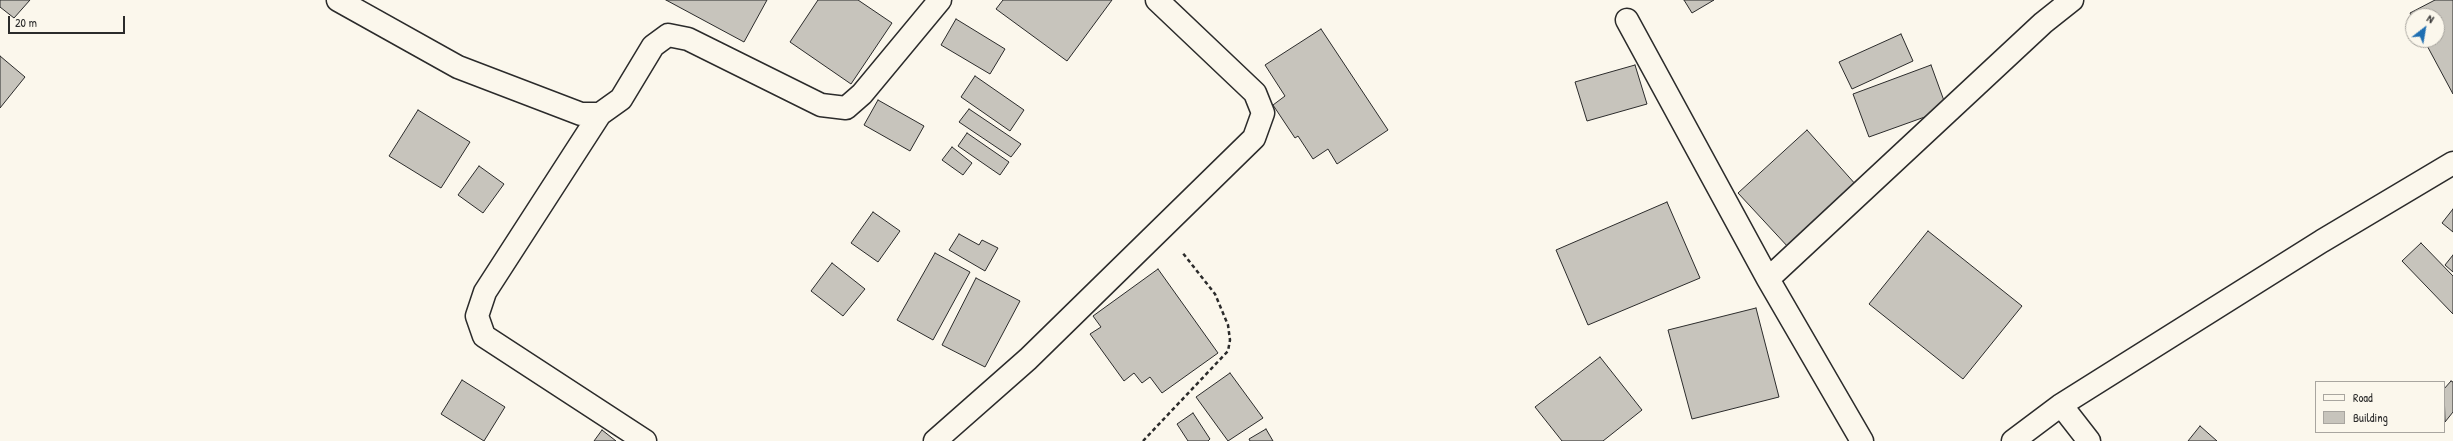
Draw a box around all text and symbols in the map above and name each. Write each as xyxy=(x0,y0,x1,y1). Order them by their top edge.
scale bar xyxy=(10,8,127,34)
north arrow xyxy=(2405,8,2445,48)
text: N xyxy=(2425,11,2437,26)
text: 20 m xyxy=(15,14,37,31)
legend xyxy=(2315,381,2445,433)
text: Road xyxy=(2353,389,2373,406)
text: Building xyxy=(2353,409,2388,426)

